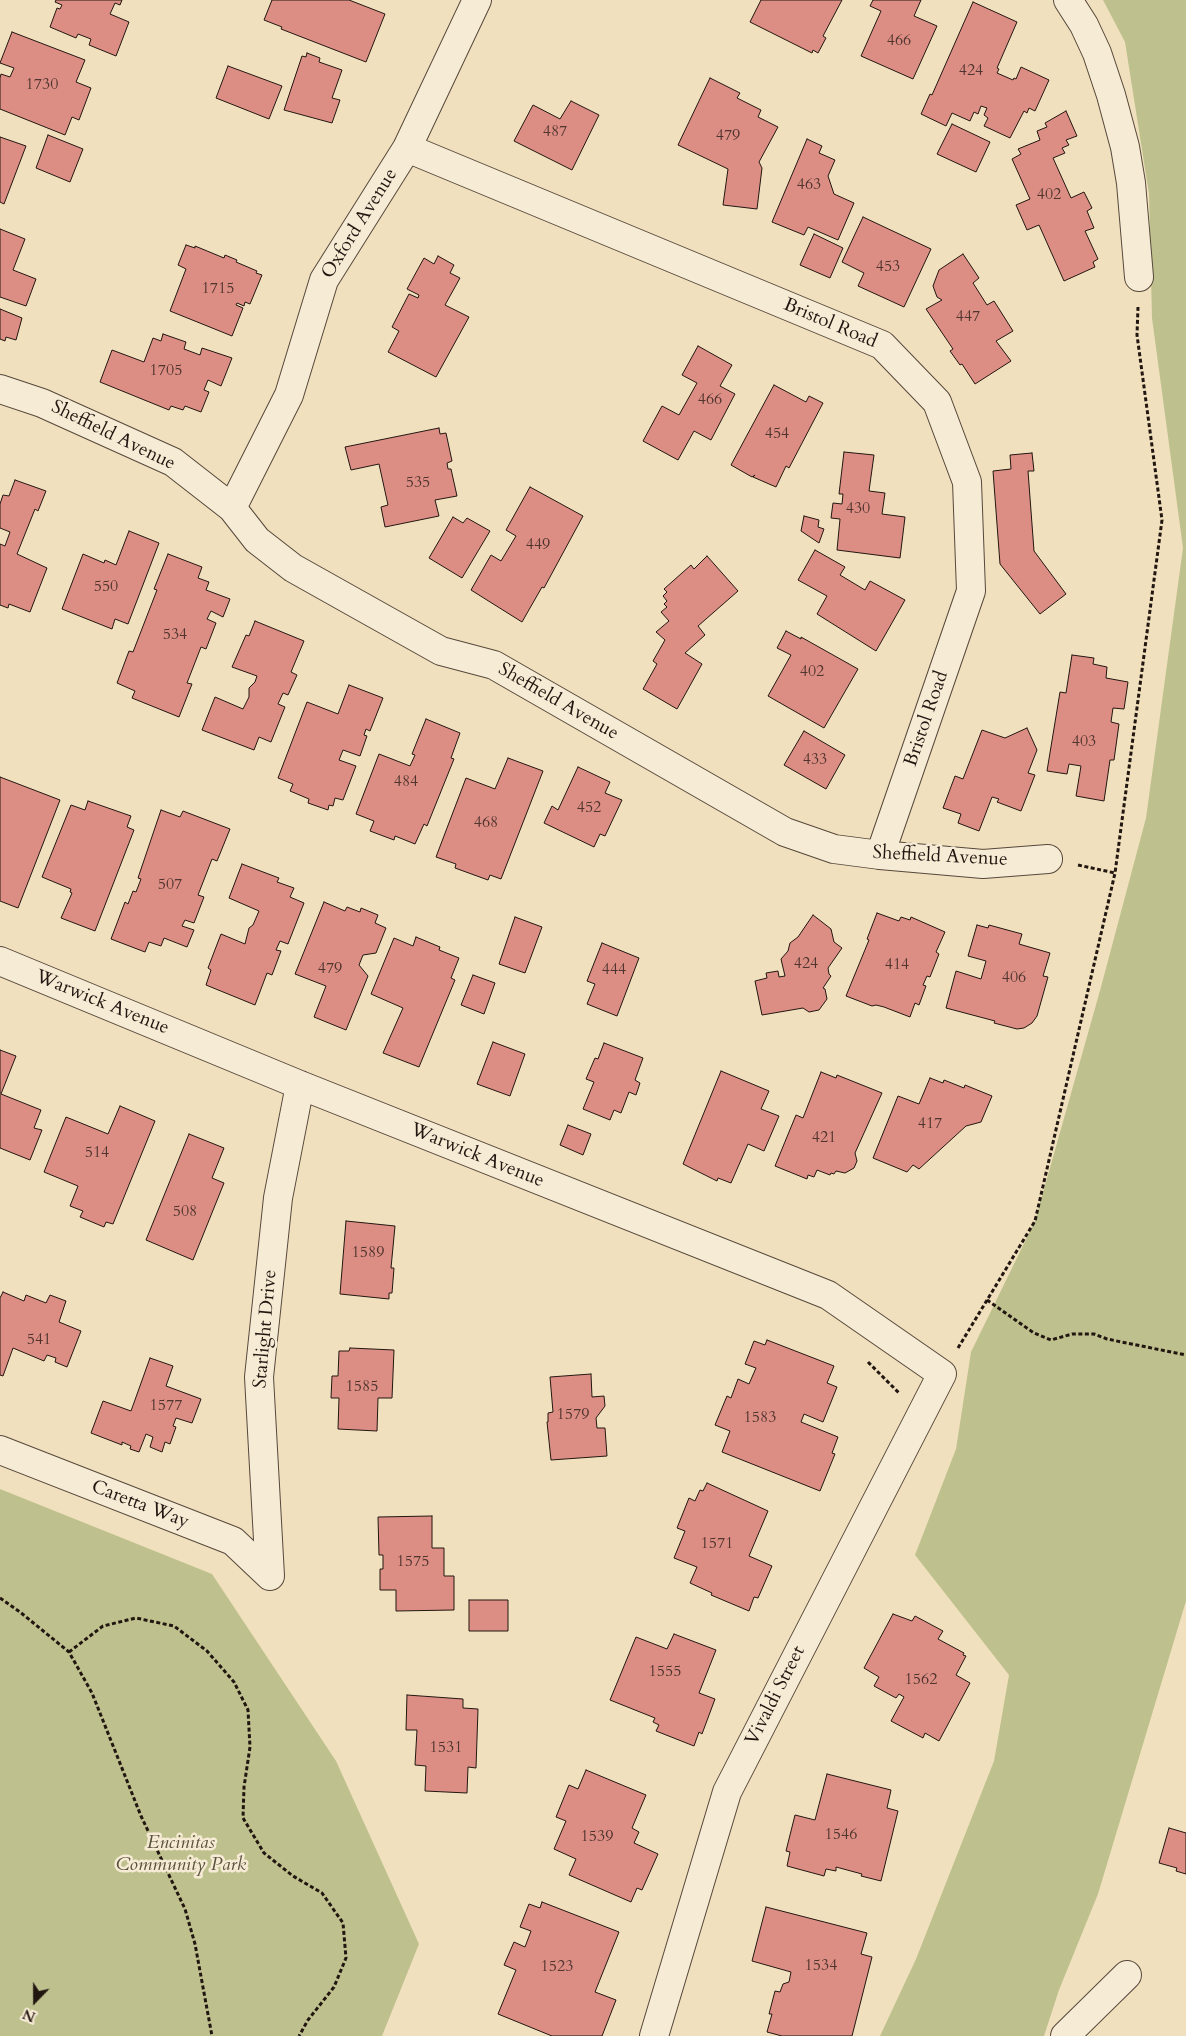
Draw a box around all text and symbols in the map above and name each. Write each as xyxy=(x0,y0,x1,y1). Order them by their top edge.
house number: 466 xyxy=(887,31,911,51)
house number: 424 xyxy=(959,61,983,81)
house number: 1730 xyxy=(26,75,58,95)
house number: 487 xyxy=(543,122,567,142)
house number: 479 xyxy=(716,126,740,146)
street label: Oxford Avenue xyxy=(317,165,403,283)
house number: 463 xyxy=(797,175,821,195)
house number: 402 xyxy=(1037,185,1061,205)
house number: 453 xyxy=(876,257,900,277)
house number: 1715 xyxy=(202,279,234,299)
street label: Bristol Road xyxy=(780,294,880,354)
house number: 447 xyxy=(956,307,980,327)
house number: 1705 xyxy=(150,361,182,381)
house number: 466 xyxy=(698,390,722,410)
street label: Sheffield Avenue xyxy=(47,396,179,476)
house number: 454 xyxy=(765,424,789,444)
house number: 535 xyxy=(406,473,430,493)
house number: 430 xyxy=(846,499,870,519)
house number: 449 xyxy=(526,535,550,555)
house number: 550 xyxy=(94,577,118,597)
house number: 534 xyxy=(163,625,187,645)
street label: Sheffield Avenue xyxy=(494,658,622,746)
house number: 402 xyxy=(800,662,824,682)
street label: Bristol Road xyxy=(900,668,954,770)
house number: 403 xyxy=(1072,732,1096,752)
house number: 433 xyxy=(803,750,827,770)
house number: 484 xyxy=(394,772,418,792)
house number: 452 xyxy=(577,798,601,818)
house number: 468 xyxy=(474,813,498,833)
street label: Sheffield Avenue xyxy=(872,842,1008,872)
house number: 507 xyxy=(158,875,182,895)
house number: 424 xyxy=(794,954,818,974)
house number: 414 xyxy=(885,955,909,975)
house number: 479 xyxy=(318,959,342,979)
house number: 444 xyxy=(602,960,626,980)
street label: Warwick Avenue xyxy=(32,966,172,1040)
house number: 406 xyxy=(1002,968,1026,988)
house number: 417 xyxy=(918,1114,942,1134)
street label: Warwick Avenue xyxy=(407,1119,547,1193)
house number: 421 xyxy=(812,1128,836,1148)
house number: 514 xyxy=(85,1143,109,1163)
house number: 508 xyxy=(173,1202,197,1222)
house number: 1589 xyxy=(352,1243,384,1263)
street label: Starlight Drive xyxy=(249,1269,283,1389)
house number: 541 xyxy=(27,1330,51,1350)
house number: 1585 xyxy=(346,1377,378,1397)
house number: 1577 xyxy=(150,1396,182,1416)
house number: 1579 xyxy=(557,1405,589,1425)
house number: 1583 xyxy=(744,1408,776,1428)
street label: Caretta Way xyxy=(88,1476,192,1534)
house number: 1571 xyxy=(701,1534,733,1554)
house number: 1575 xyxy=(397,1552,429,1572)
street label: Vivaldi Street xyxy=(741,1643,811,1749)
house number: 1555 xyxy=(649,1662,681,1682)
house number: 1562 xyxy=(905,1670,937,1690)
house number: 1531 xyxy=(430,1738,462,1758)
house number: 1546 xyxy=(825,1825,857,1845)
house number: 1539 xyxy=(581,1827,613,1847)
park label: Encinitas Community Park xyxy=(116,1833,246,1877)
house number: 1534 xyxy=(805,1956,837,1976)
house number: 1523 xyxy=(541,1957,573,1977)
north arrow xyxy=(10,1976,60,2026)
text: N xyxy=(20,2004,38,2026)

